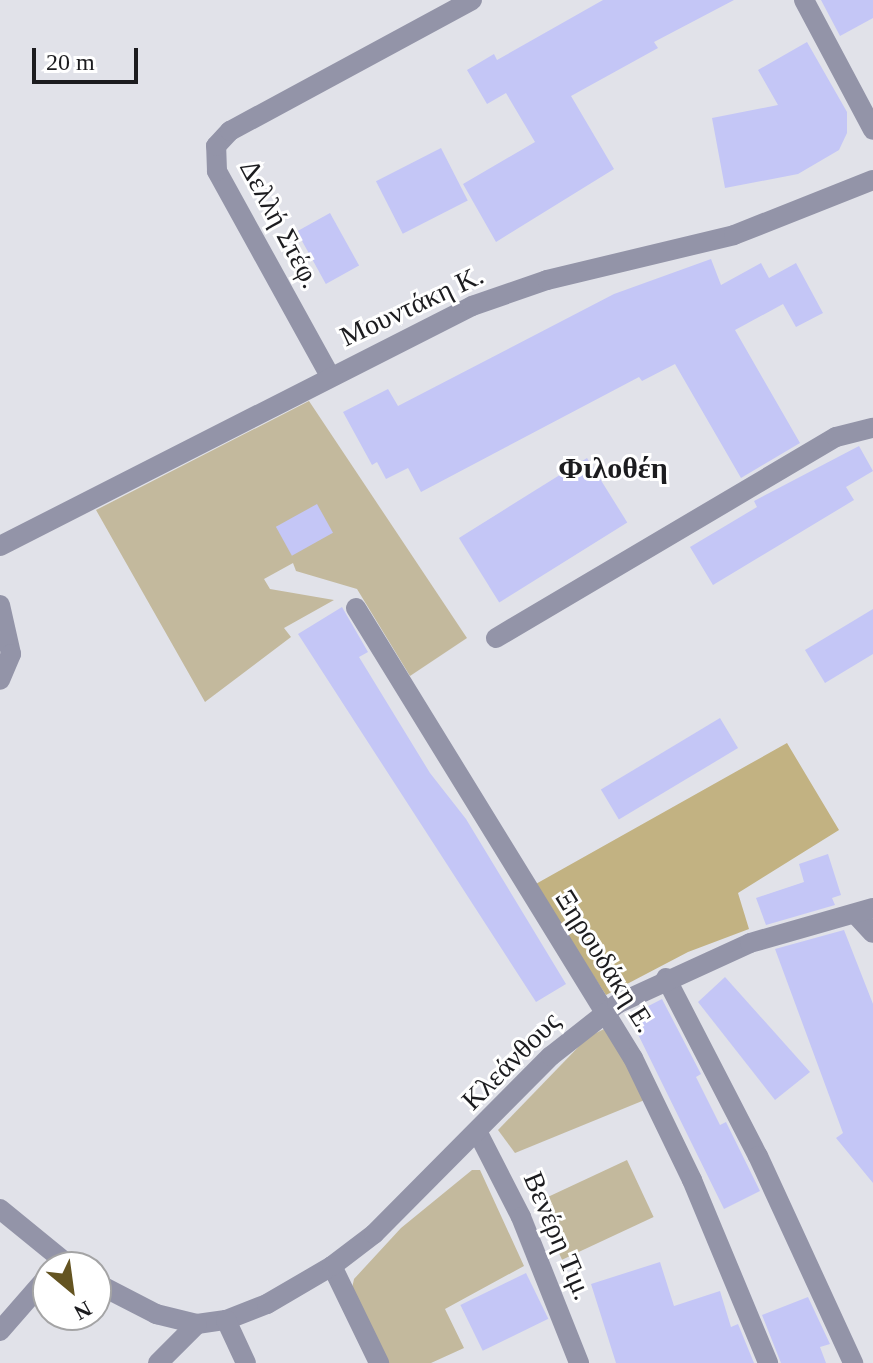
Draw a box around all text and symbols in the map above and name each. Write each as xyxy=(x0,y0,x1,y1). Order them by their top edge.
scale bar xyxy=(36,32,142,82)
text: 20 m xyxy=(46,49,95,75)
street label: Δελλή Στέφ. xyxy=(232,154,328,294)
street label: Μουντάκη Κ. xyxy=(335,258,489,354)
district label: Φιλοθέη xyxy=(558,450,668,486)
street label: Ξηρουδάκη Ε. xyxy=(548,883,662,1039)
street label: Κλεάνθους xyxy=(455,1005,567,1117)
street label: Βενέρη Τιμ. xyxy=(516,1167,600,1305)
north arrow xyxy=(32,1251,112,1331)
text: N xyxy=(70,1296,96,1325)

